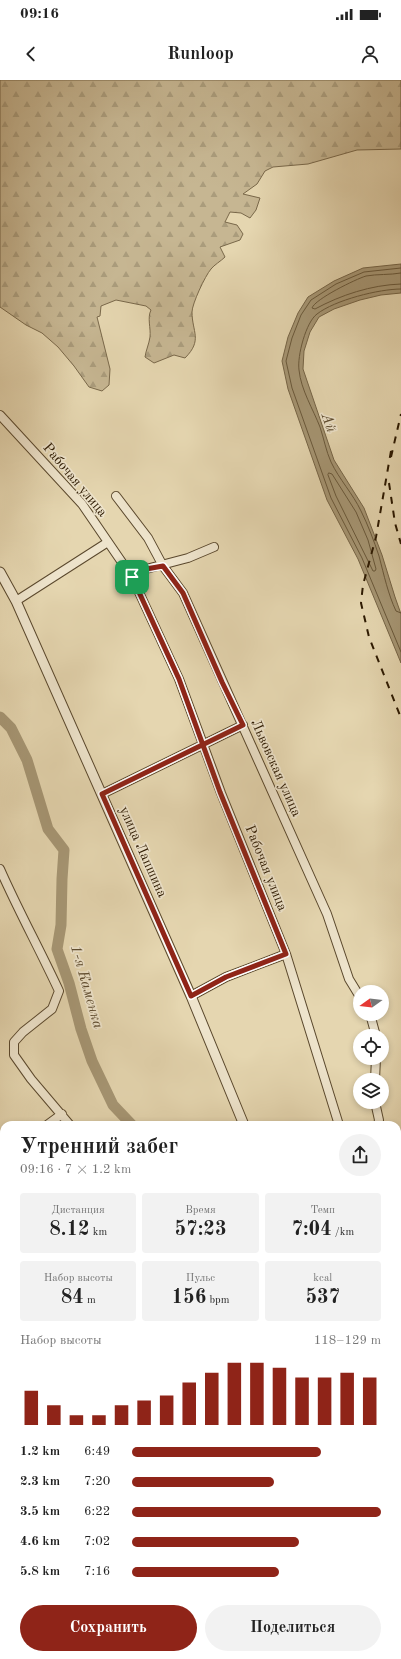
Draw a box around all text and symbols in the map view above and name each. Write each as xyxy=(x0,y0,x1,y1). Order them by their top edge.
text: 09:16 xyxy=(20,7,59,22)
icon: back xyxy=(20,43,42,65)
icon: person xyxy=(359,43,381,65)
text: Runloop xyxy=(167,45,234,63)
water label: Ай xyxy=(317,410,338,435)
street label: Рабочая улица xyxy=(40,441,110,520)
pin xyxy=(115,560,149,594)
icon: arrive xyxy=(121,566,143,588)
street label: Львовская улица xyxy=(248,717,304,819)
street label: улица Лапшина xyxy=(117,804,169,900)
street label: Рабочая улица xyxy=(242,823,290,913)
water label: 1-я Каменка xyxy=(67,944,105,1030)
north arrow xyxy=(353,985,389,1021)
map controls xyxy=(353,985,389,1109)
button: locate xyxy=(353,1029,389,1065)
button: layers xyxy=(353,1073,389,1109)
button: share xyxy=(339,1134,381,1176)
text: Утренний забег xyxy=(20,1136,178,1158)
text: 09:16 · 7 × 1.2 km xyxy=(20,1163,131,1176)
text: Дистанция xyxy=(52,1205,105,1216)
text: Время xyxy=(185,1205,216,1216)
text: Темп xyxy=(311,1205,335,1216)
text: 8.12 xyxy=(49,1220,90,1240)
text: 57:23 xyxy=(174,1220,226,1240)
text: 7:04 xyxy=(291,1220,332,1240)
text: km xyxy=(90,1227,107,1238)
text: /km xyxy=(332,1227,354,1238)
text: Набор высоты xyxy=(44,1273,113,1284)
text: Пульс xyxy=(186,1273,215,1284)
text: kcal xyxy=(313,1273,332,1284)
text: 84 xyxy=(61,1288,84,1308)
text: 156 xyxy=(172,1288,206,1308)
text: 537 xyxy=(305,1288,340,1308)
text: m xyxy=(84,1295,96,1306)
text: bpm xyxy=(206,1295,229,1306)
text: Набор высоты xyxy=(20,1334,102,1347)
text: 118–129 m xyxy=(314,1334,381,1347)
text: 1.2 km xyxy=(20,1445,60,1458)
text: 6:49 xyxy=(84,1445,110,1458)
text: 2.3 km xyxy=(20,1475,60,1488)
text: 7:20 xyxy=(84,1475,110,1488)
text: 3.5 km xyxy=(20,1505,60,1518)
text: 6:22 xyxy=(84,1505,110,1518)
text: 4.6 km xyxy=(20,1535,60,1548)
text: 7:02 xyxy=(84,1535,110,1548)
text: 5.8 km xyxy=(20,1565,60,1578)
text: 7:16 xyxy=(84,1565,110,1578)
button: Сохранить xyxy=(20,1605,197,1651)
button: Поделиться xyxy=(205,1605,381,1651)

